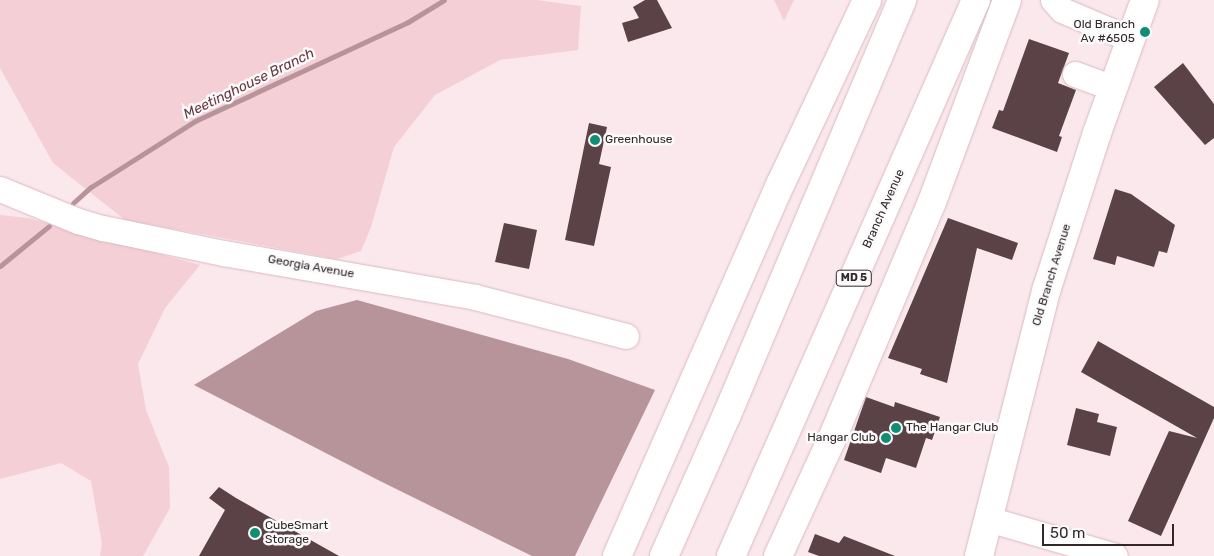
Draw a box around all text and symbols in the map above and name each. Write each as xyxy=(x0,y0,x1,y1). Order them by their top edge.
place label: Old Branch Av #6505 xyxy=(1074,18,1135,46)
marker: Old Branch Av #6505 xyxy=(1139,26,1151,38)
water label: Meetinghouse Branch xyxy=(181,45,317,123)
place label: Greenhouse xyxy=(605,133,673,147)
marker: Greenhouse xyxy=(589,134,601,146)
street label: Branch Avenue xyxy=(860,167,908,251)
street label: Old Branch Avenue xyxy=(1030,222,1074,328)
street label: Georgia Avenue xyxy=(266,252,356,282)
road number: MD 5 xyxy=(835,270,873,286)
place label: The Hangar Club xyxy=(906,421,999,435)
marker: The Hangar Club xyxy=(890,422,902,434)
place label: Hangar Club xyxy=(807,431,876,445)
marker: Hangar Club xyxy=(880,432,892,444)
scale bar xyxy=(1044,514,1176,546)
place label: CubeSmart Storage xyxy=(265,519,328,547)
text: 50 m xyxy=(1050,524,1085,542)
marker: CubeSmart Storage xyxy=(249,527,261,539)

